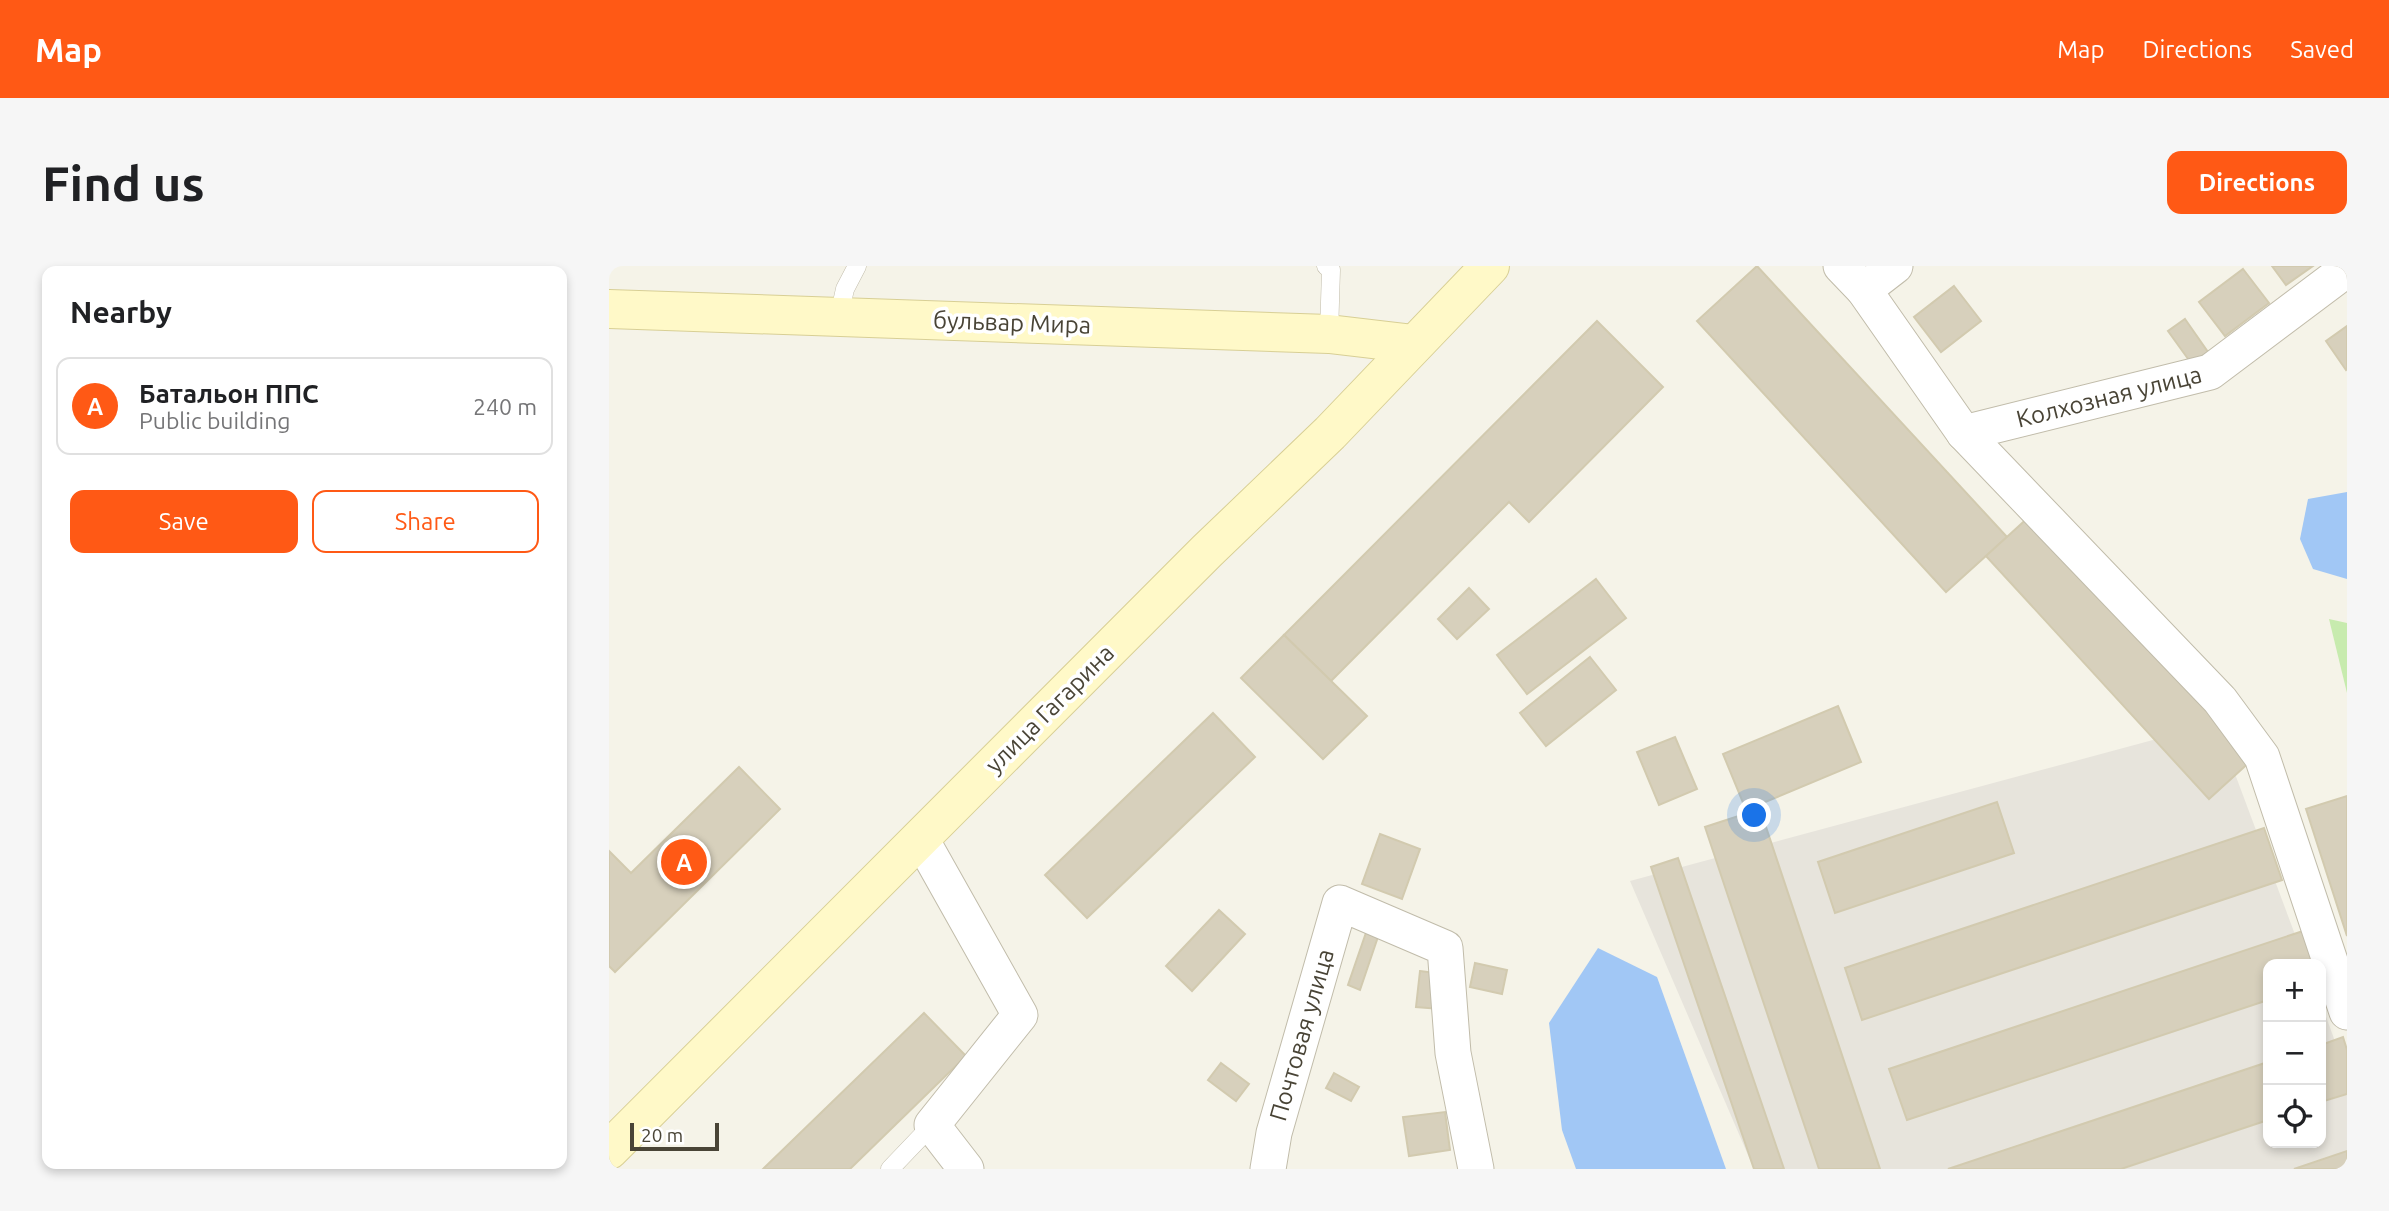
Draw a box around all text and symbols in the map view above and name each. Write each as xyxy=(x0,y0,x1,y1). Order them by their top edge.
text: Map xyxy=(35,31,102,68)
text: Map xyxy=(2057,36,2104,63)
text: Directions xyxy=(2142,36,2252,63)
text: Saved xyxy=(2290,36,2354,63)
button: Directions xyxy=(2167,151,2347,214)
text: Find us xyxy=(42,155,205,210)
text: Nearby xyxy=(70,295,172,329)
street label: бульвар Мира xyxy=(932,306,1092,339)
street label: Колхозная улица xyxy=(2013,360,2204,433)
text: Батальон ППС xyxy=(139,379,319,408)
text: A xyxy=(87,394,103,419)
text: 240 m xyxy=(473,394,537,419)
text: Public building xyxy=(139,408,291,433)
button: Save xyxy=(70,490,298,553)
button: Share xyxy=(312,490,539,553)
street label: улица Гагарина xyxy=(980,639,1119,778)
your location xyxy=(1737,798,1771,832)
pin: A xyxy=(661,836,707,888)
street label: Почтовая улица xyxy=(1264,946,1339,1124)
map controls xyxy=(2263,959,2326,1148)
button: + xyxy=(2263,959,2326,1022)
button: − xyxy=(2263,1022,2326,1085)
button: locate xyxy=(2263,1085,2326,1148)
scale bar xyxy=(630,1120,719,1152)
text: 20 m xyxy=(641,1124,683,1146)

